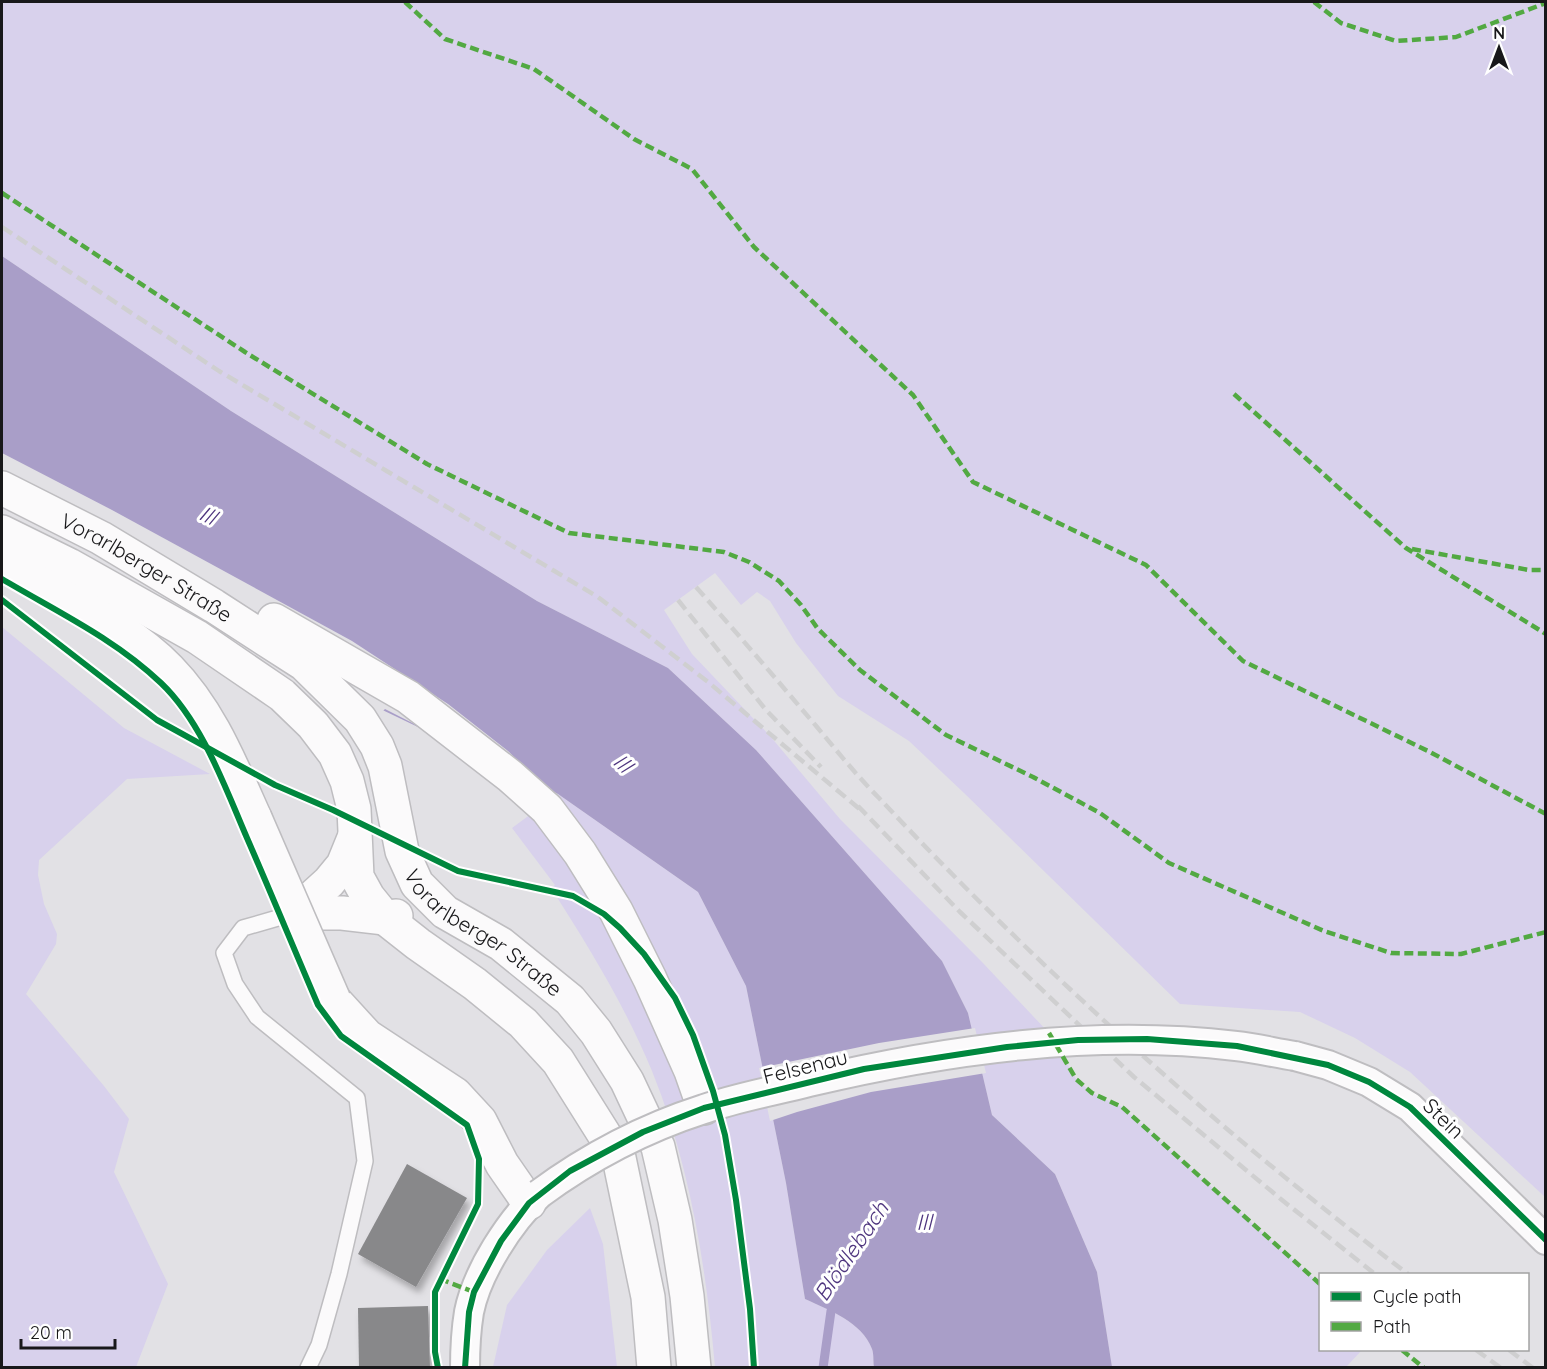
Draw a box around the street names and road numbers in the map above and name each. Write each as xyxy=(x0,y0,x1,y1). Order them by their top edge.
street label: Vorarlberger Straße xyxy=(57,507,237,627)
street label: Vorarlberger Straße xyxy=(399,865,568,1002)
street label: Felsenau xyxy=(760,1043,850,1089)
street label: Stein xyxy=(1418,1092,1470,1144)

